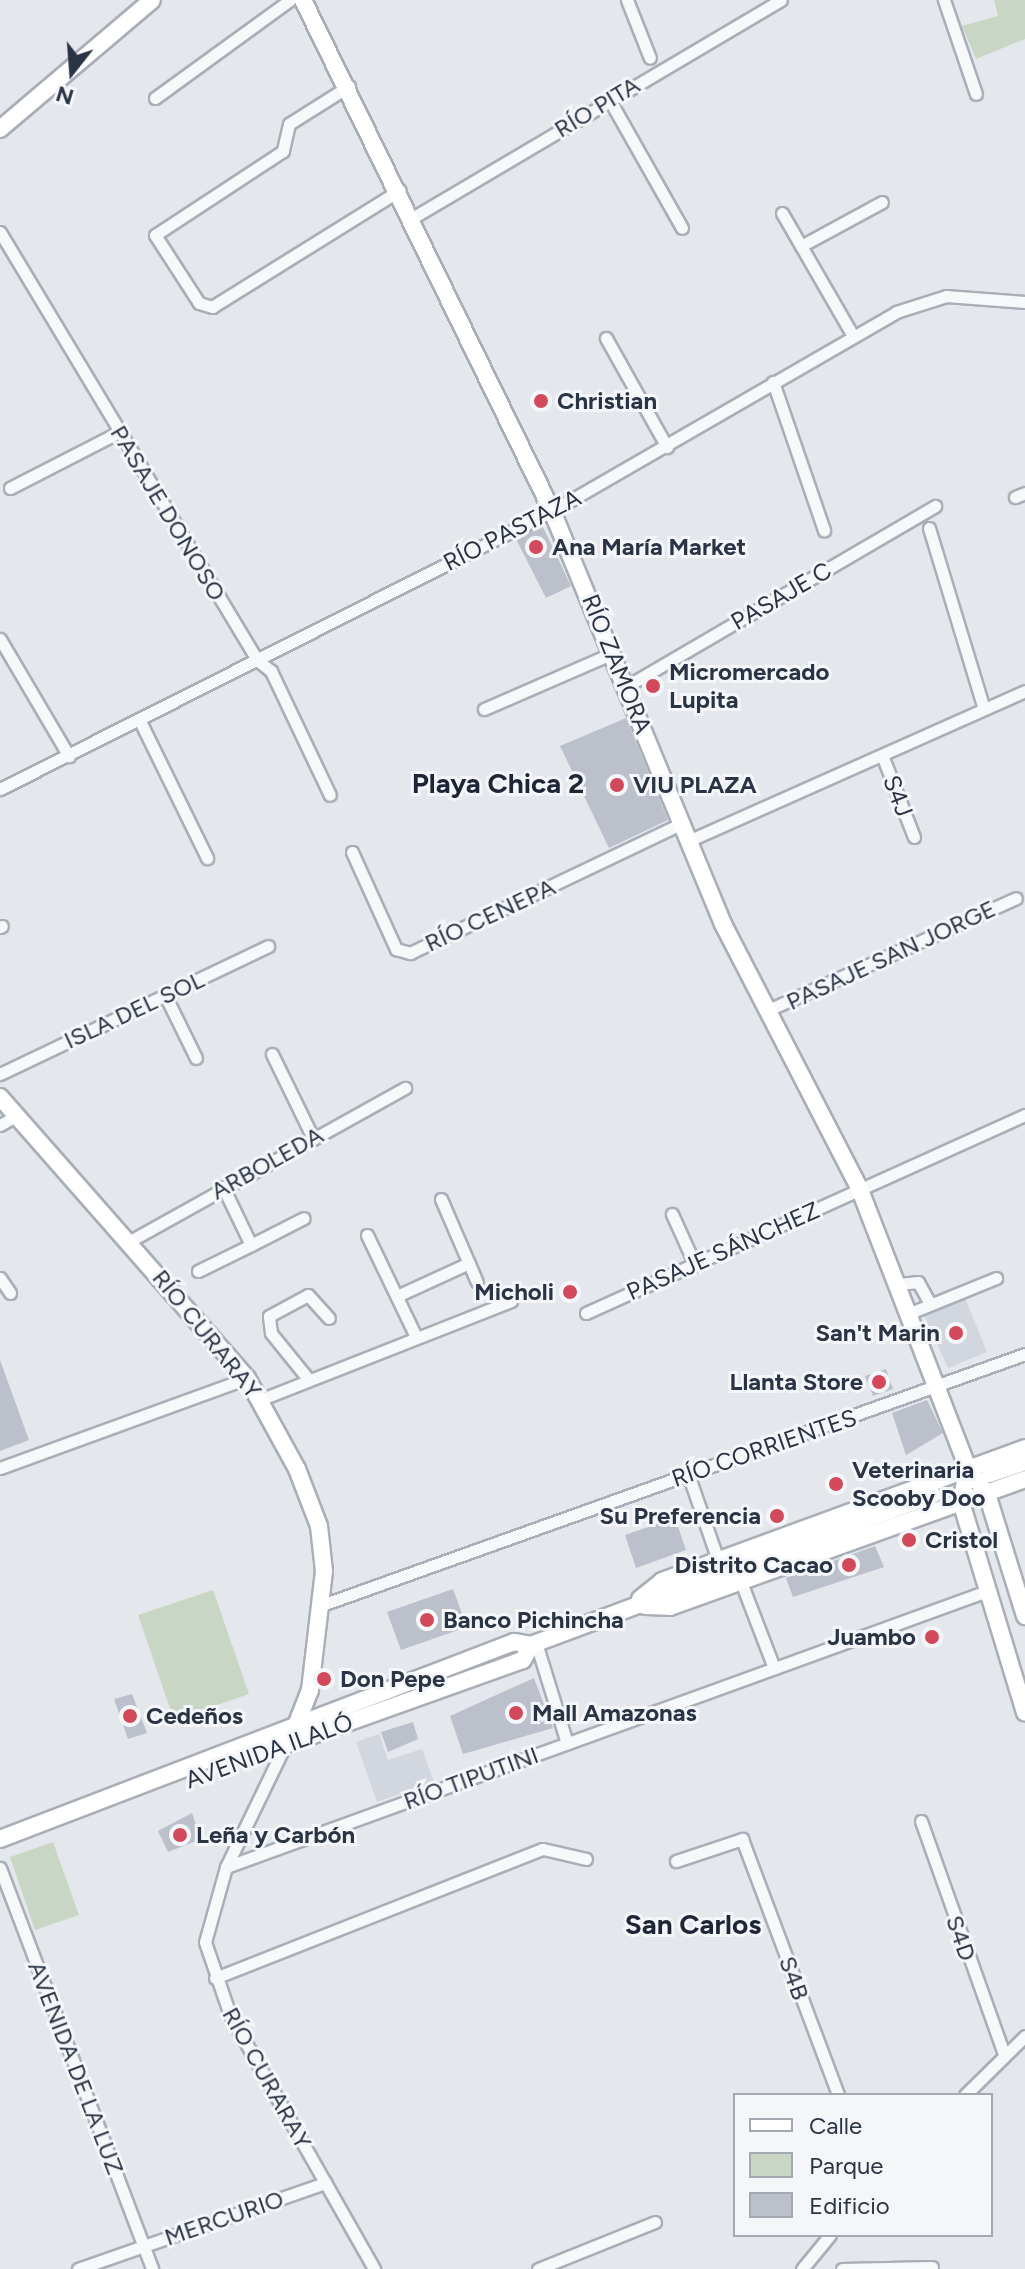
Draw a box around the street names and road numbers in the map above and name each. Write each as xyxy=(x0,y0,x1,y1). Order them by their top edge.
street label: RÍO PITA xyxy=(549,70,645,144)
street label: PASAJE DONOSO xyxy=(104,420,232,606)
street label: RÍO PASTAZA xyxy=(438,483,586,577)
street label: PASAJE C xyxy=(726,556,836,636)
street label: RÍO ZAMORA xyxy=(576,590,658,738)
street label: S4J xyxy=(877,771,919,821)
street label: RÍO CENEPA xyxy=(420,872,560,958)
street label: PASAJE SAN JORGE xyxy=(782,894,1000,1016)
street label: ISLA DEL SOL xyxy=(60,965,208,1055)
street label: ARBOLEDA xyxy=(206,1120,328,1206)
street label: PASAJE SÁNCHEZ xyxy=(622,1196,824,1306)
street label: RÍO CURARAY xyxy=(146,1264,268,1404)
street label: RÍO CORRIENTES xyxy=(668,1403,860,1493)
street label: AVENIDA ILALÓ xyxy=(181,1707,357,1795)
street label: RÍO TIPUTINI xyxy=(400,1740,542,1816)
street label: S4D xyxy=(940,1911,982,1965)
street label: S4B xyxy=(773,1952,815,2004)
street label: AVENIDA DE LA LUZ xyxy=(22,1957,130,2179)
street label: RÍO CURARAY xyxy=(216,2002,318,2154)
street label: MERCURIO xyxy=(161,2184,287,2252)

